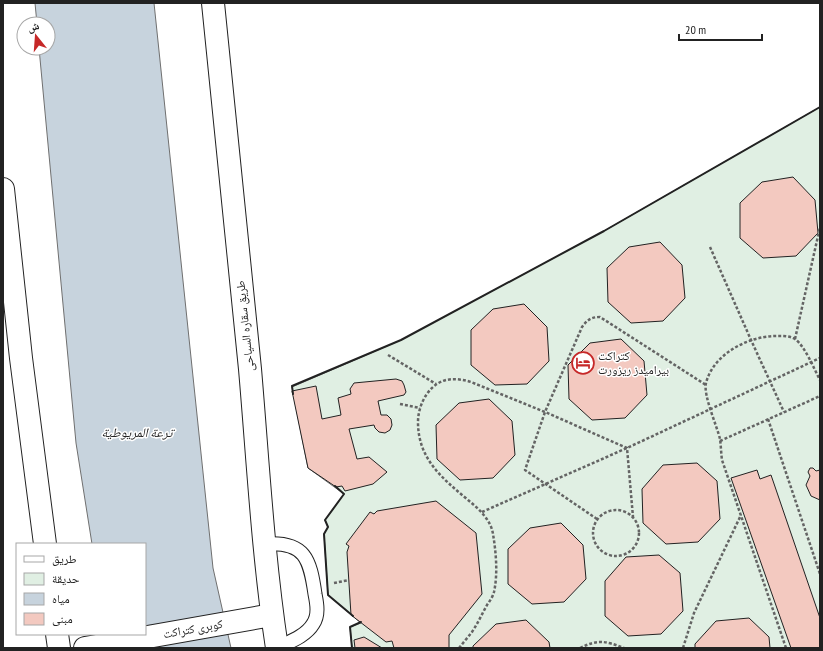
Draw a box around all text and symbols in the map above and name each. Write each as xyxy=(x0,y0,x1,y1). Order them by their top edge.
north arrow xyxy=(16,16,56,56)
scale bar xyxy=(679,16,762,42)
text: ش xyxy=(25,18,41,36)
text: 20 m xyxy=(685,22,706,37)
street label: طريق سقاره السياحى xyxy=(232,280,257,372)
place label: كتراكت بيراميدز ريزورت xyxy=(598,348,669,377)
hotel icon: كتراكت بيراميدز ريزورت xyxy=(570,350,596,376)
water label: ترعة المريوطية xyxy=(101,424,176,441)
legend xyxy=(16,543,146,635)
text: طريق xyxy=(52,551,77,566)
text: حديقة xyxy=(52,571,80,586)
text: مياه xyxy=(52,591,70,606)
text: مبنى xyxy=(52,611,73,626)
street label: كوبرى كتراكت xyxy=(162,616,224,642)

